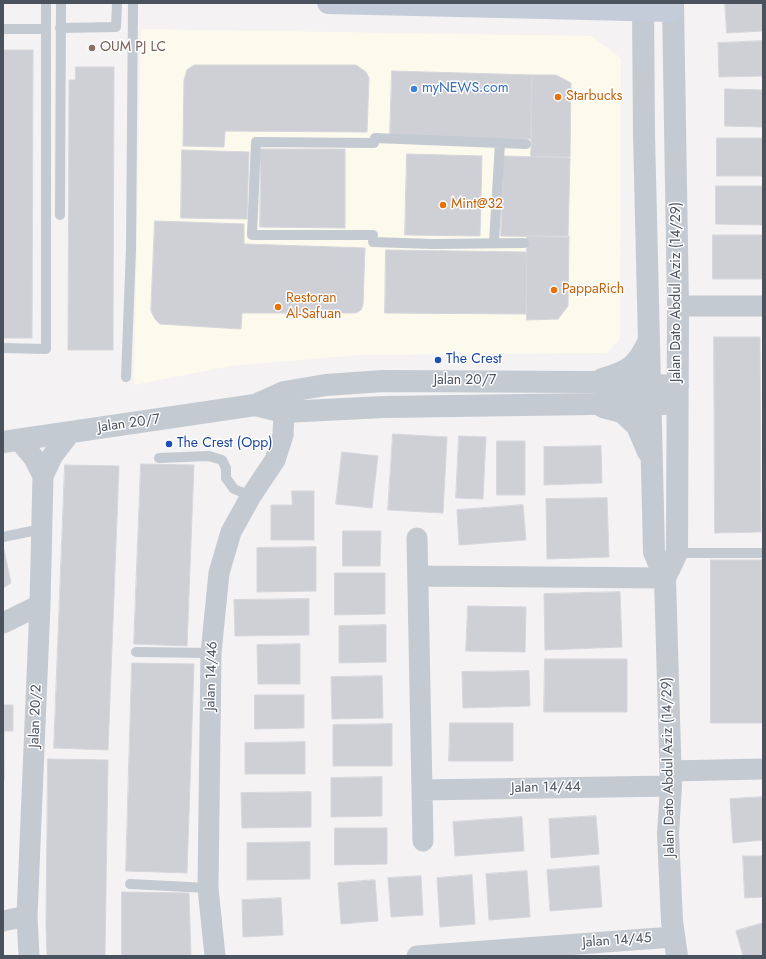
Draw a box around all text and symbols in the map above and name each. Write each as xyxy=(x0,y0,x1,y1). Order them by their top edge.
place label: OUM PJ LC xyxy=(100,40,166,56)
marker: OUM PJ LC xyxy=(87,43,97,53)
place label: myNEWS.com xyxy=(422,81,509,97)
marker: myNEWS.com xyxy=(409,84,419,94)
place label: Starbucks xyxy=(566,89,622,105)
marker: Starbucks xyxy=(553,92,563,102)
place label: Mint@32 xyxy=(451,197,503,213)
marker: Mint@32 xyxy=(438,200,448,210)
street label: Jalan Dato Abdul Aziz (14/29) xyxy=(669,202,685,382)
place label: PappaRich xyxy=(562,282,624,298)
marker: PappaRich xyxy=(549,285,559,295)
place label: Restoran Al-Safuan xyxy=(286,291,341,324)
marker: Restoran Al-Safuan xyxy=(273,302,283,312)
place label: The Crest xyxy=(446,352,502,368)
marker: The Crest xyxy=(433,355,443,365)
street label: Jalan 20/7 xyxy=(434,373,496,389)
street label: Jalan 20/7 xyxy=(97,411,161,437)
place label: The Crest (Opp) xyxy=(177,436,273,452)
marker: The Crest (Opp) xyxy=(164,439,174,449)
street label: Jalan 14/46 xyxy=(202,641,222,711)
street label: Jalan Dato Abdul Aziz (14/29) xyxy=(659,677,679,857)
street label: Jalan 20/2 xyxy=(27,684,45,748)
street label: Jalan 14/44 xyxy=(511,779,581,797)
street label: Jalan 14/45 xyxy=(582,930,652,952)

